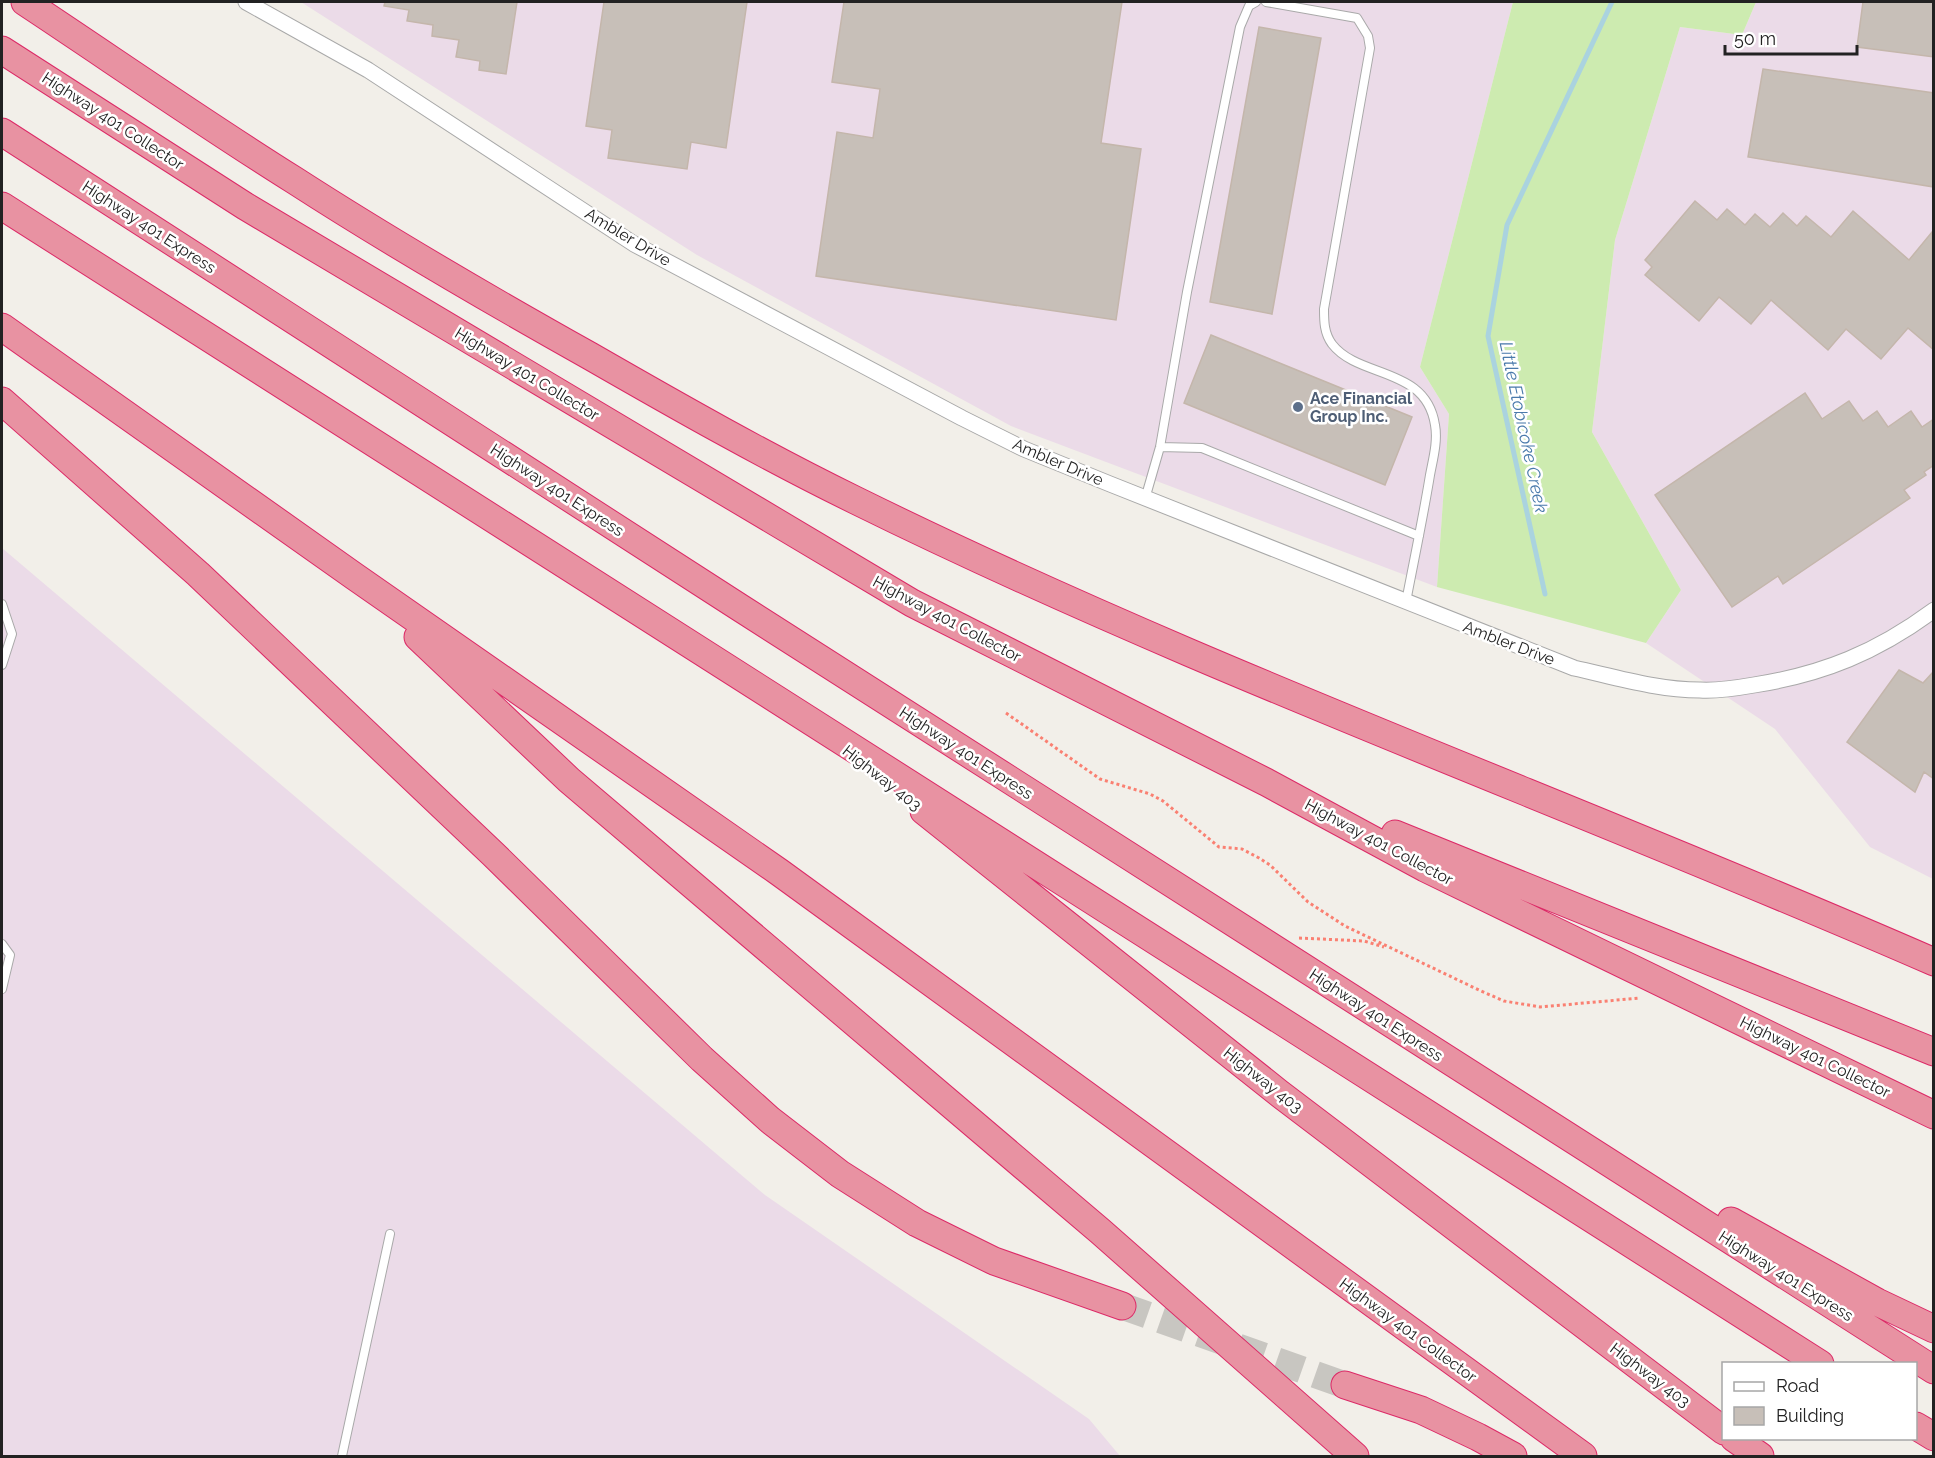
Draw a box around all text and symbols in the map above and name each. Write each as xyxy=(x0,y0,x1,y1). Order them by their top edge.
scale bar xyxy=(1725,18,1857,56)
text: 50 m xyxy=(1734,28,1776,49)
street label: Highway 401 Collector xyxy=(39,68,188,174)
street label: Highway 401 Express xyxy=(79,177,219,277)
street label: Ambler Drive xyxy=(582,204,674,270)
street label: Highway 401 Collector xyxy=(451,323,603,425)
water label: Little Etobicoke Creek xyxy=(1496,339,1553,515)
place label: Ace Financial Group Inc. xyxy=(1310,389,1413,426)
marker: Ace Financial Group Inc. xyxy=(1291,400,1305,414)
street label: Ambler Drive xyxy=(1010,434,1106,490)
street label: Highway 401 Express xyxy=(487,440,627,540)
street label: Highway 401 Collector xyxy=(870,572,1025,666)
street label: Ambler Drive xyxy=(1460,617,1558,669)
street label: Highway 401 Express xyxy=(896,703,1036,803)
street label: Highway 403 xyxy=(839,741,925,815)
street label: Highway 401 Collector xyxy=(1302,795,1457,889)
street label: Highway 401 Express xyxy=(1306,965,1446,1065)
street label: Highway 401 Collector xyxy=(1737,1012,1894,1102)
street label: Highway 403 xyxy=(1220,1043,1306,1117)
street label: Highway 401 Express xyxy=(1715,1227,1857,1325)
street label: Highway 401 Collector xyxy=(1336,1274,1481,1386)
street label: Highway 403 xyxy=(1606,1339,1694,1411)
legend xyxy=(1722,1362,1917,1440)
text: Road xyxy=(1776,1375,1819,1396)
text: Building xyxy=(1776,1405,1844,1426)

